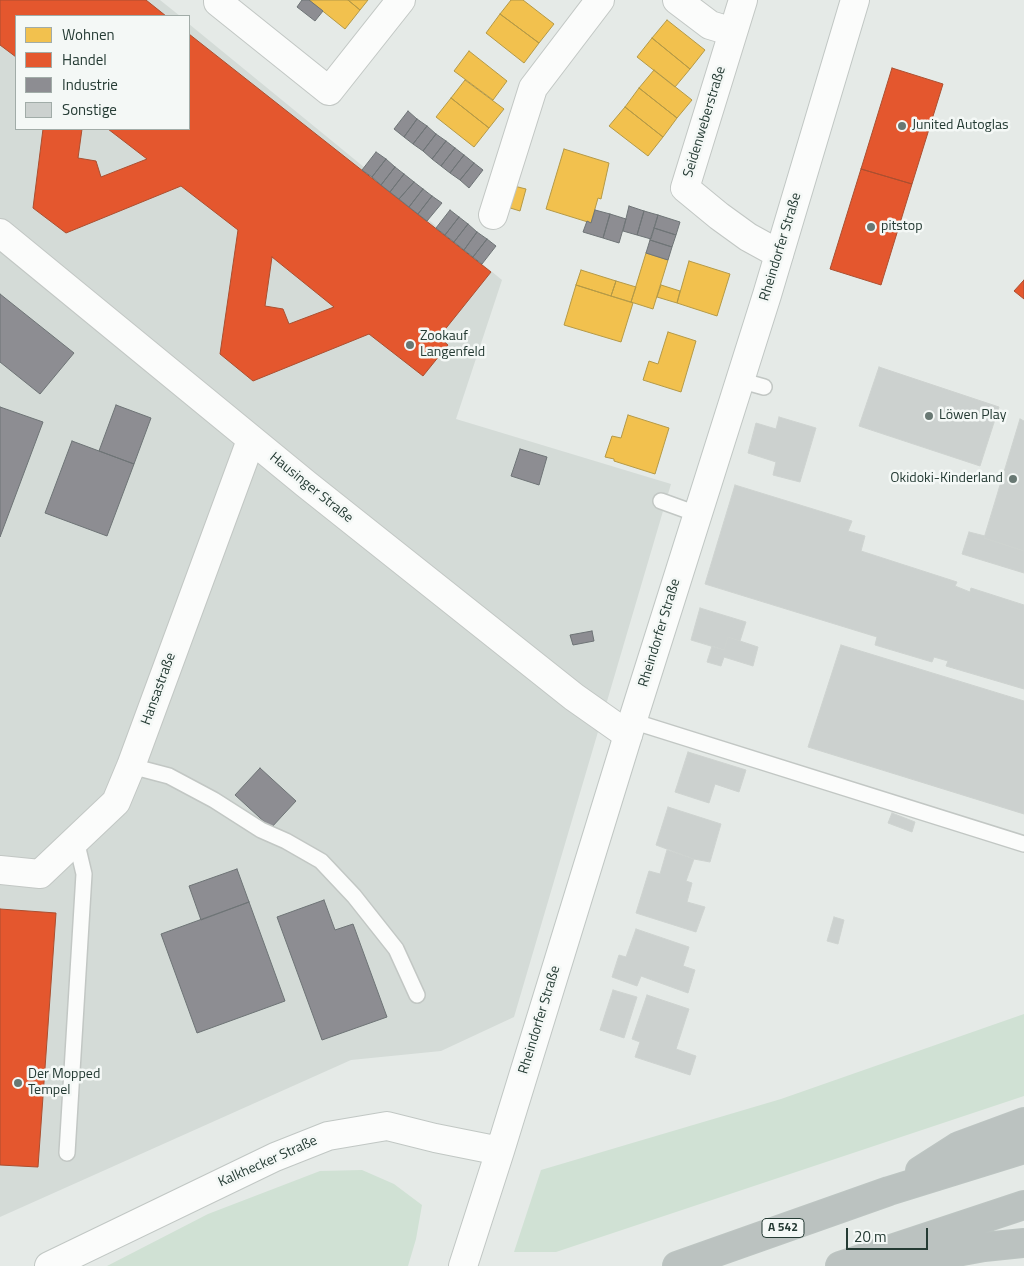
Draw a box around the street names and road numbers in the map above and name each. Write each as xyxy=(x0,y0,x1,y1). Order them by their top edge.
street label: Seidenweberstraße xyxy=(680,65,730,179)
street label: Rheindorfer Straße xyxy=(757,191,805,303)
street label: Hausinger Straße xyxy=(266,449,356,527)
street label: Rheindorfer Straße xyxy=(636,577,684,689)
street label: Hansastraße xyxy=(138,650,180,728)
street label: Rheindorfer Straße xyxy=(516,964,564,1076)
street label: Kalkhecker Straße xyxy=(216,1133,320,1191)
road number: A 542 xyxy=(762,1218,804,1238)

